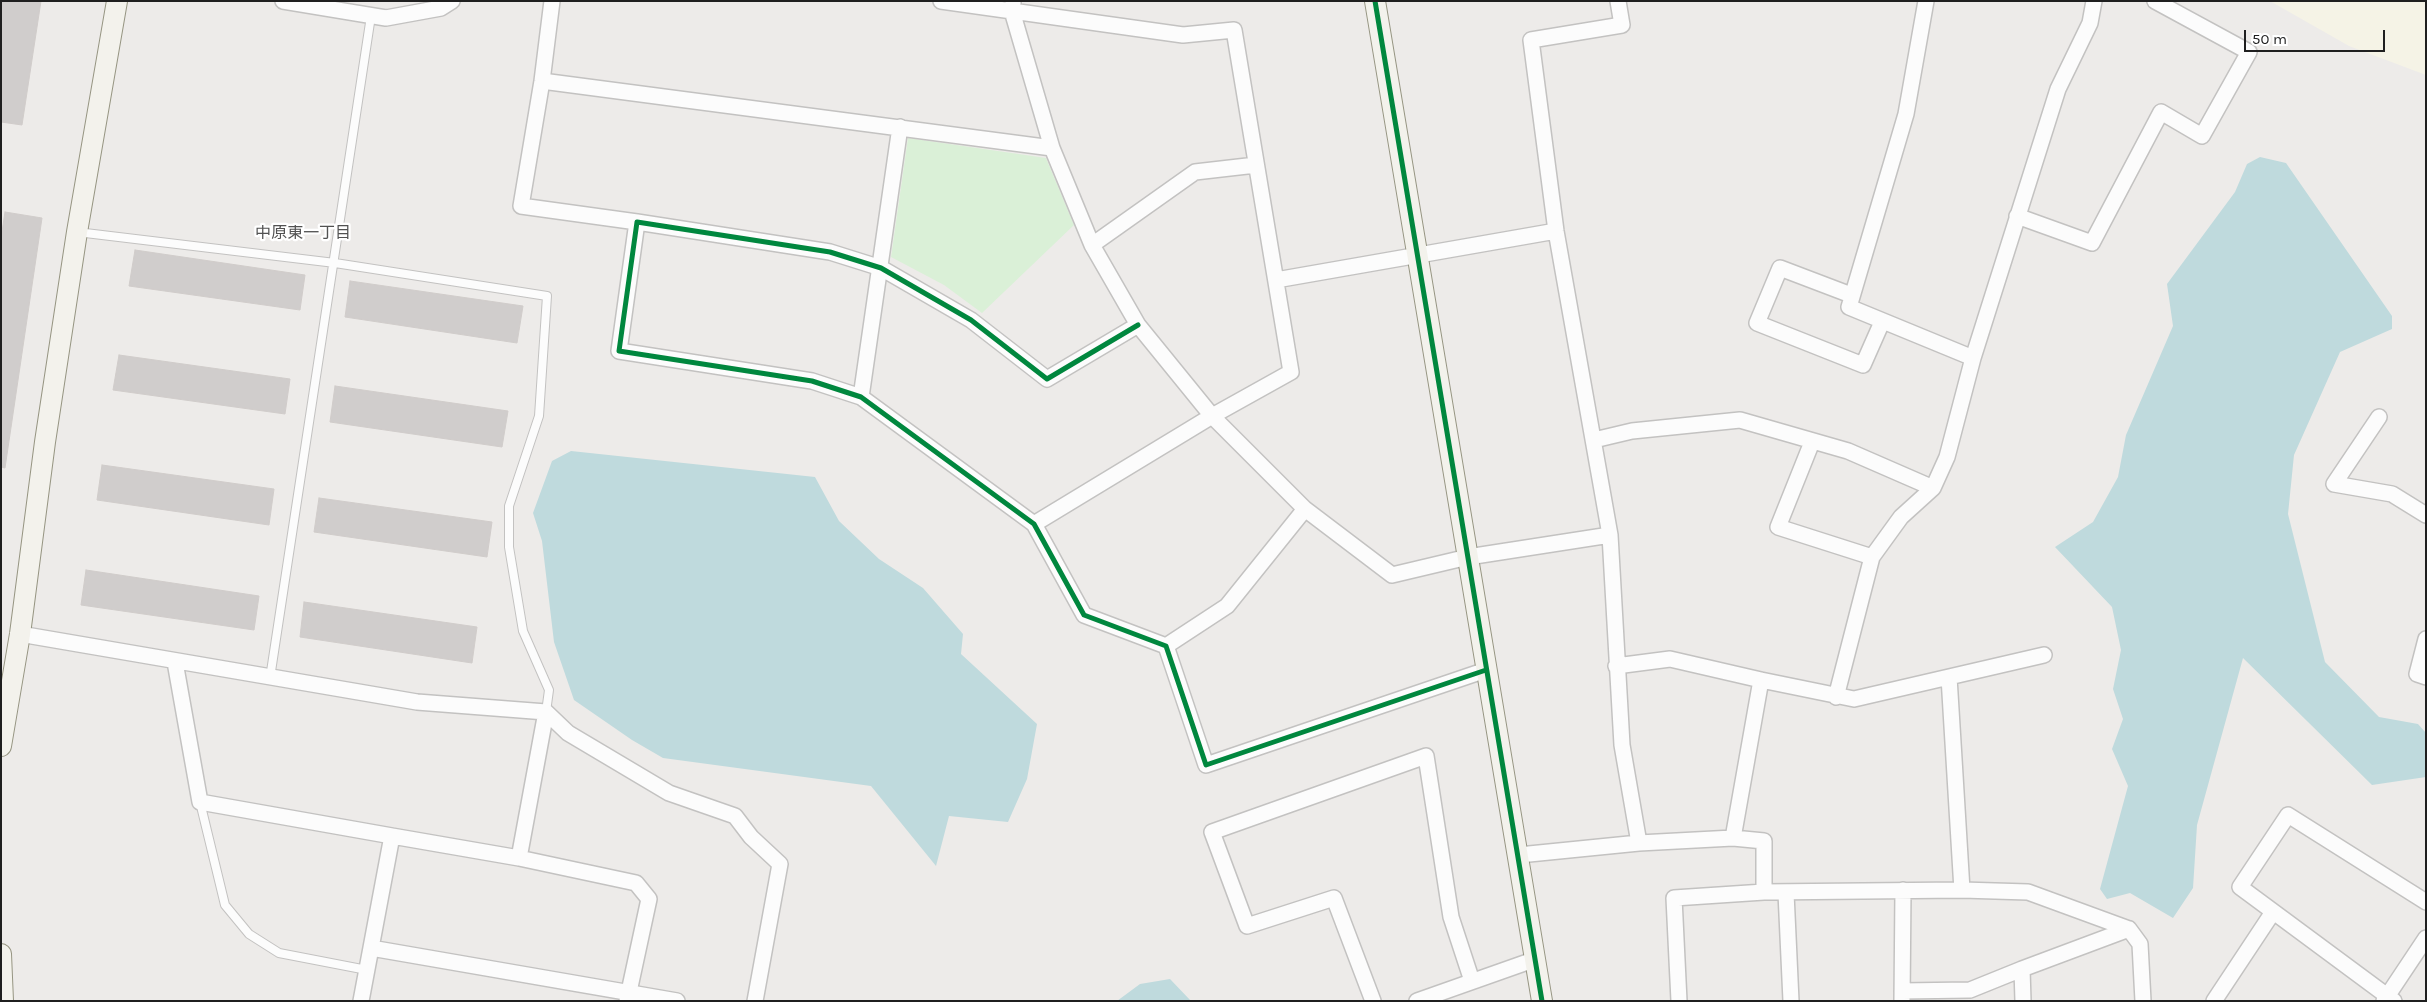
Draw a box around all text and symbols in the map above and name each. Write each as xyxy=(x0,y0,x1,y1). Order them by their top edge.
scale bar xyxy=(2247,20,2388,52)
text: 50 m xyxy=(2252,30,2287,48)
district label: 中原東一丁目 xyxy=(255,223,351,243)

